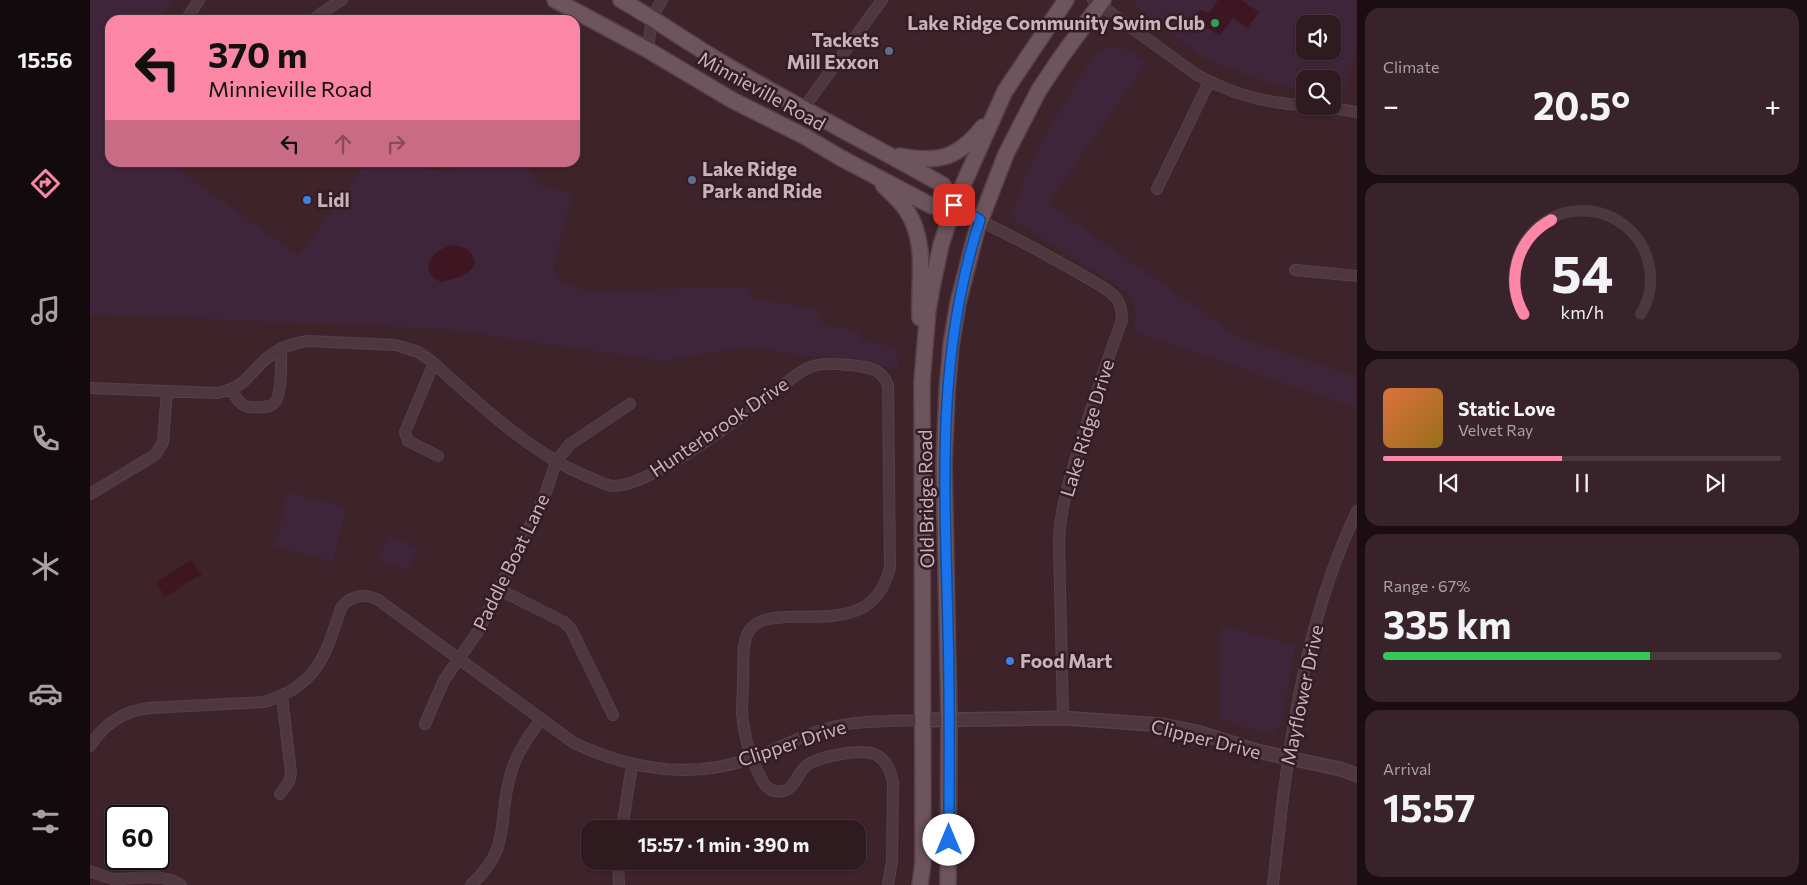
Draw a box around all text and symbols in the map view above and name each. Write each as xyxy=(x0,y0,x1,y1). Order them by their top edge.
place label: Lake Ridge Community Swim Club xyxy=(907,11,1205,34)
map controls xyxy=(1296,15,1341,115)
button: sound xyxy=(1296,15,1341,60)
marker: Lake Ridge Community Swim Club xyxy=(1209,17,1221,29)
place label: Tackets Mill Exxon xyxy=(787,28,879,73)
text: 370 m xyxy=(208,32,308,75)
icon: left xyxy=(125,35,190,100)
marker: Tackets Mill Exxon xyxy=(883,45,895,57)
text: 15:56 xyxy=(18,46,73,73)
street label: Minnieville Road xyxy=(695,46,830,135)
text: Climate xyxy=(1383,57,1439,76)
button: search xyxy=(1296,70,1341,115)
text: Minnieville Road xyxy=(208,75,372,102)
text: 20.5° xyxy=(1533,81,1630,128)
text: − xyxy=(1383,88,1399,122)
text: + xyxy=(1765,88,1781,122)
icon: left xyxy=(276,130,304,158)
icon: ahead xyxy=(329,130,357,158)
icon: right xyxy=(382,130,410,158)
place label: Lake Ridge Park and Ride xyxy=(702,157,822,202)
icon: directions xyxy=(28,166,63,201)
marker: Lake Ridge Park and Ride xyxy=(686,174,698,186)
pin xyxy=(933,184,975,226)
place label: Lidl xyxy=(317,188,350,211)
icon: arrive xyxy=(940,191,968,219)
marker: Lidl xyxy=(301,194,313,206)
text: 54 xyxy=(1551,240,1613,304)
icon: music xyxy=(28,293,63,328)
text: km/h xyxy=(1560,301,1604,323)
street label: Lake Ridge Drive xyxy=(1055,356,1118,499)
street label: Hunterbrook Drive xyxy=(645,372,792,481)
text: Static Love xyxy=(1458,397,1555,420)
text: Velvet Ray xyxy=(1458,420,1533,439)
icon: phone xyxy=(28,421,63,456)
street label: Old Bridge Road xyxy=(913,429,938,569)
icon: previous xyxy=(1435,469,1463,497)
icon: pause xyxy=(1568,469,1596,497)
icon: next xyxy=(1701,469,1729,497)
street label: Paddle Boat Lane xyxy=(468,490,554,634)
icon: climate xyxy=(28,549,63,584)
text: Range · 67% xyxy=(1383,576,1470,595)
text: 335 km xyxy=(1383,600,1511,647)
street label: Mayflower Drive xyxy=(1275,623,1328,767)
place label: Food Mart xyxy=(1020,649,1112,672)
marker: Food Mart xyxy=(1004,655,1016,667)
icon: car xyxy=(28,676,63,711)
street label: Clipper Drive xyxy=(735,714,849,771)
street label: Clipper Drive xyxy=(1149,714,1263,763)
text: Arrival xyxy=(1383,759,1431,778)
text: 15:57 xyxy=(1383,783,1475,830)
icon: filters xyxy=(28,804,63,839)
speed limit sign: 60 xyxy=(105,805,170,870)
position arrow xyxy=(922,813,974,865)
text: 15:57 · 1 min · 390 m xyxy=(638,833,809,856)

